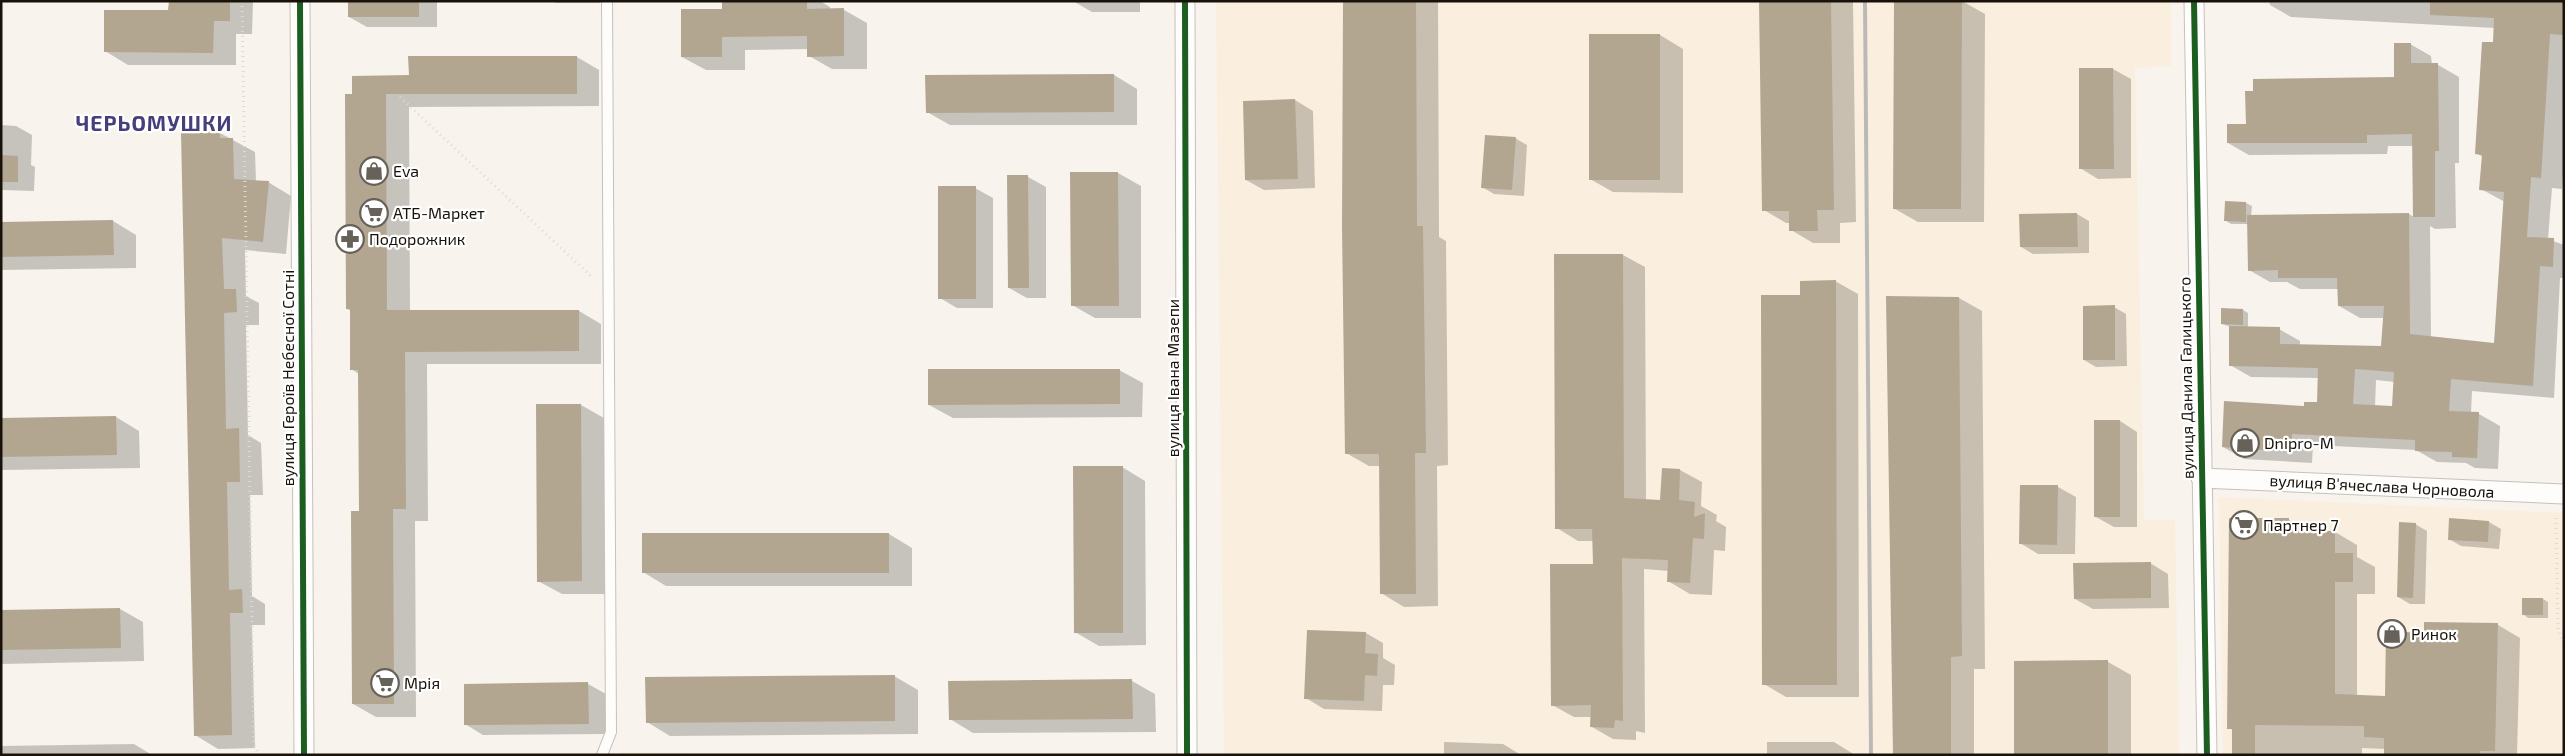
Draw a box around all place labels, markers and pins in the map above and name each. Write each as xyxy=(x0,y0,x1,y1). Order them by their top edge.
shop icon: Eva xyxy=(359,156,389,186)
place label: Eva xyxy=(393,161,419,180)
supermarket icon: АТБ-Маркет xyxy=(359,198,389,228)
place label: АТБ-Маркет xyxy=(393,203,485,222)
pharmacy icon: Подорожник xyxy=(335,224,365,254)
place label: Подорожник xyxy=(369,229,466,248)
shop icon: Dnipro-M xyxy=(2230,428,2260,458)
place label: Dnipro-M xyxy=(2264,433,2334,452)
supermarket icon: Партнер 7 xyxy=(2229,510,2259,540)
place label: Партнер 7 xyxy=(2263,515,2339,534)
shop icon: Ринок xyxy=(2377,619,2407,649)
place label: Ринок xyxy=(2411,624,2457,643)
supermarket icon: Мрія xyxy=(370,668,400,698)
place label: Мрія xyxy=(404,673,440,692)

